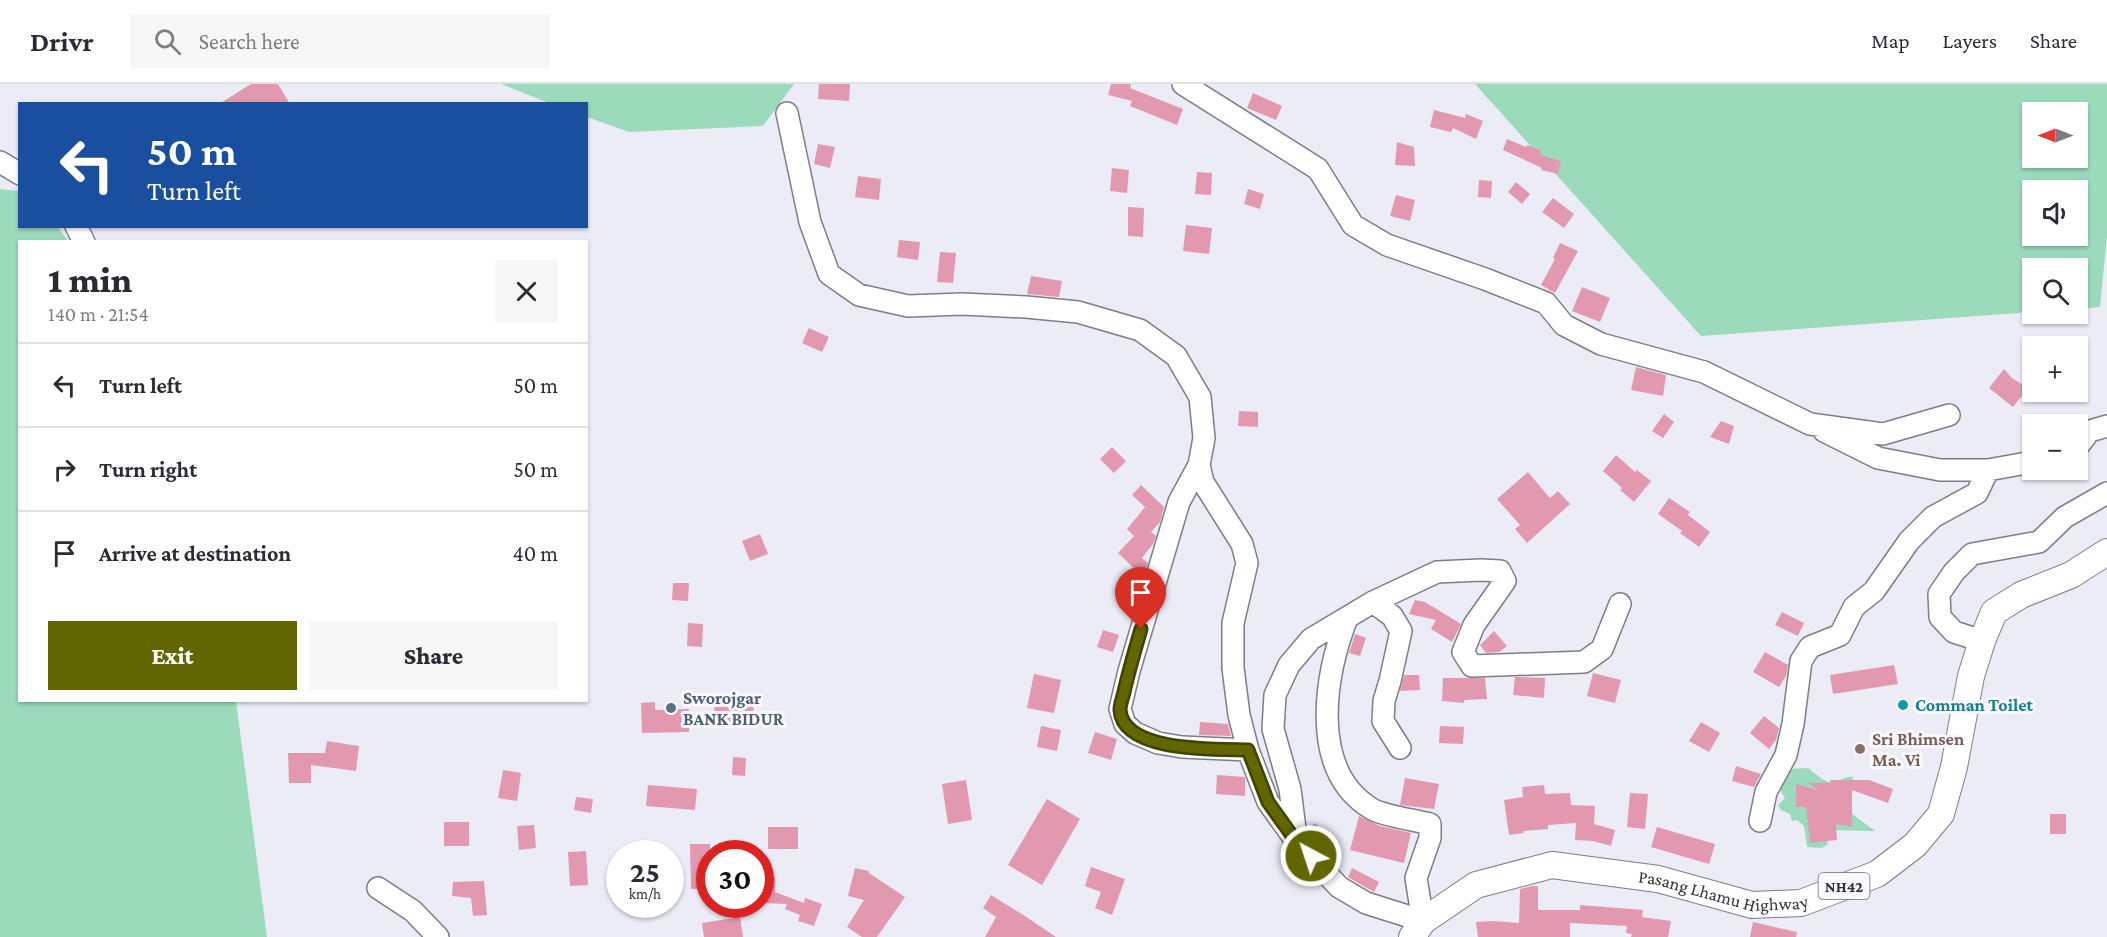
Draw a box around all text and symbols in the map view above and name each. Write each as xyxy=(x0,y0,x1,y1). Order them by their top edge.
search box xyxy=(130,14,550,68)
icon: search xyxy=(151,25,184,58)
text: Drivr xyxy=(30,26,94,57)
text: Search here xyxy=(199,29,300,54)
text: Map xyxy=(1871,29,1910,53)
text: Layers xyxy=(1943,29,1997,53)
text: Share xyxy=(2030,29,2077,53)
north arrow xyxy=(2022,102,2088,168)
map controls xyxy=(2022,102,2088,480)
icon: left xyxy=(48,126,126,204)
text: 50 m xyxy=(147,127,237,174)
text: Turn left xyxy=(147,176,241,206)
button: sound xyxy=(2022,180,2088,246)
button: search xyxy=(2022,258,2088,324)
text: 1 min xyxy=(48,260,132,300)
button: close xyxy=(495,260,558,323)
text: 140 m · 21:54 xyxy=(48,303,149,325)
button: + xyxy=(2022,336,2088,402)
icon: left xyxy=(48,369,81,402)
text: Turn left xyxy=(99,373,182,398)
text: 50 m xyxy=(513,373,558,398)
button: − xyxy=(2022,414,2088,480)
icon: right xyxy=(48,453,81,486)
text: Turn right xyxy=(99,457,197,482)
text: 50 m xyxy=(513,457,558,482)
icon: arrive xyxy=(48,537,81,570)
text: Arrive at destination xyxy=(99,541,291,566)
text: 40 m xyxy=(513,541,558,566)
pin xyxy=(1115,567,1166,629)
icon: arrive xyxy=(1124,576,1157,609)
button: Exit xyxy=(48,621,297,690)
button: Share xyxy=(309,621,558,690)
place label: Sworojgar BANK BIDUR xyxy=(683,688,785,729)
place label: Comman Toilet xyxy=(1915,695,2034,715)
marker: Comman Toilet xyxy=(1896,698,1910,712)
marker: Sworojgar BANK BIDUR xyxy=(664,701,678,715)
place label: Sri Bhimsen Ma. Vi xyxy=(1872,729,1965,770)
marker: Sri Bhimsen Ma. Vi xyxy=(1853,742,1867,756)
position arrow xyxy=(1279,824,1343,888)
speed limit sign: 30 xyxy=(696,840,774,918)
text: 25 xyxy=(630,855,660,888)
street label: Pasang Lhamu Highway xyxy=(1637,867,1812,916)
road number: NH42 xyxy=(1818,873,1870,899)
text: km/h xyxy=(629,886,661,902)

